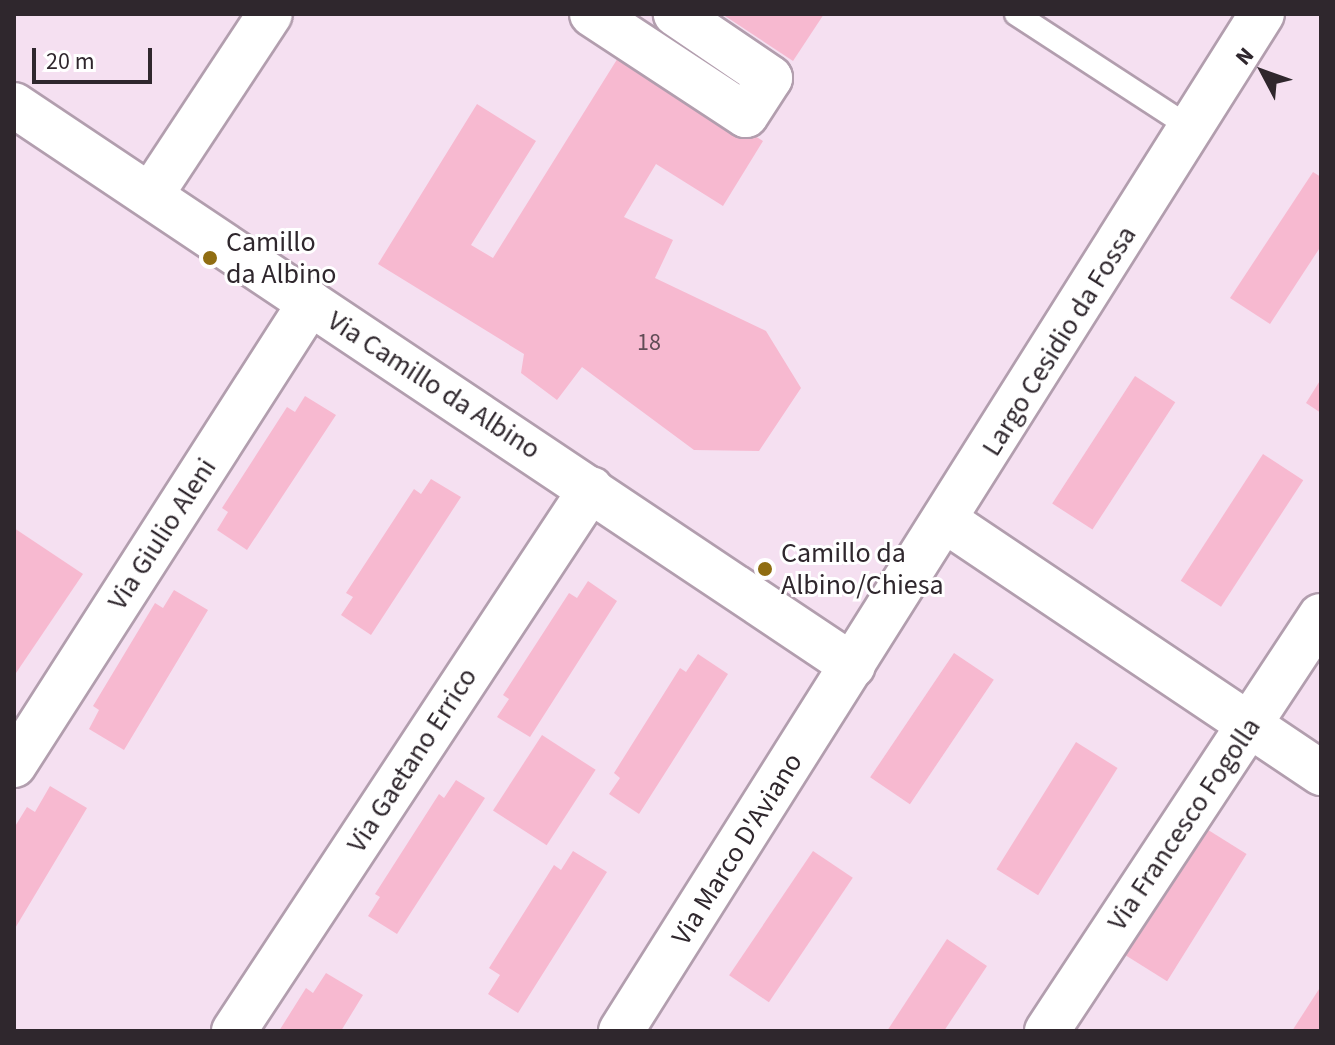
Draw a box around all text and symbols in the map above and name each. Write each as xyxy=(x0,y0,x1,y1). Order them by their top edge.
scale bar xyxy=(36,32,156,82)
north arrow xyxy=(1223,32,1303,112)
text: N xyxy=(1228,40,1262,72)
text: 20 m xyxy=(46,44,95,79)
street label: Largo Cesidio da Fossa xyxy=(975,220,1143,462)
place label: Camillo da Albino xyxy=(226,225,336,291)
marker: Camillo da Albino xyxy=(201,249,219,267)
street label: Via Camillo da Albino xyxy=(321,304,547,466)
house number: 18 xyxy=(637,329,661,357)
street label: Via Giulio Aleni xyxy=(101,452,223,616)
place label: Camillo da Albino/Chiesa xyxy=(781,536,944,602)
marker: Camillo da Albino/Chiesa xyxy=(756,560,774,578)
street label: Via Gaetano Errico xyxy=(340,661,484,859)
street label: Via Francesco Fogolla xyxy=(1100,711,1268,937)
street label: Via Marco D'Aviano xyxy=(664,747,810,951)

